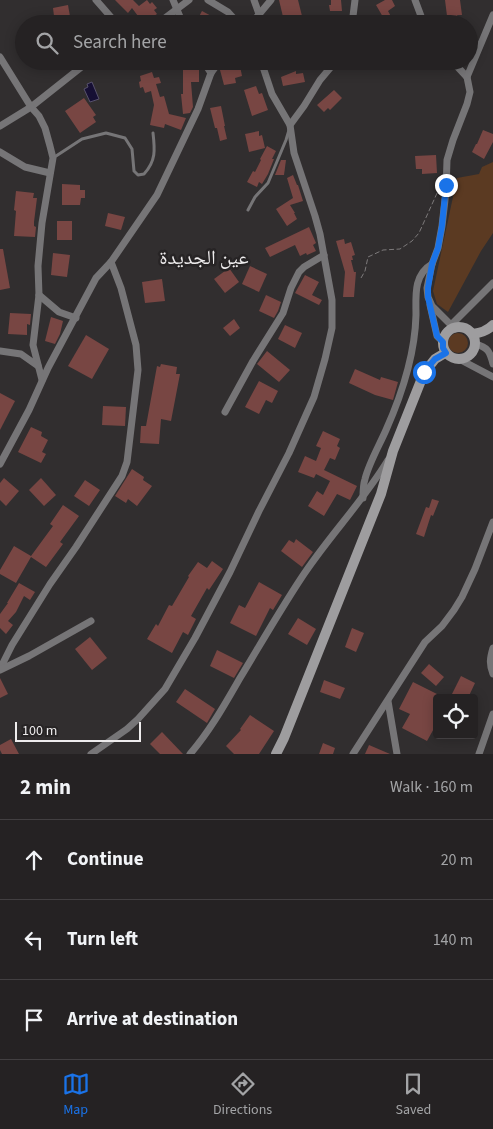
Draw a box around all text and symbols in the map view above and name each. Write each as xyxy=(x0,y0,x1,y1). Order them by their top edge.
search box xyxy=(15,15,478,70)
icon: search xyxy=(33,29,61,57)
text: Search here xyxy=(73,29,167,56)
route end xyxy=(435,174,458,197)
district label: عين الجديدة xyxy=(159,244,249,272)
route start xyxy=(413,361,436,384)
map controls xyxy=(433,694,478,739)
button: locate xyxy=(433,694,478,739)
scale bar xyxy=(15,719,141,742)
text: 100 m xyxy=(22,721,57,741)
text: 2 min xyxy=(20,772,71,802)
text: Walk · 160 m xyxy=(390,776,473,798)
icon: ahead xyxy=(20,846,48,874)
text: Continue xyxy=(67,846,144,873)
text: 20 m xyxy=(441,849,473,871)
icon: left xyxy=(20,926,48,954)
text: Turn left xyxy=(67,926,138,953)
text: 140 m xyxy=(433,929,473,951)
icon: arrive xyxy=(20,1006,48,1034)
text: Arrive at destination xyxy=(67,1006,238,1033)
tab: Map xyxy=(62,1070,90,1120)
tab: Directions xyxy=(213,1070,272,1120)
tab: Saved xyxy=(396,1070,431,1120)

